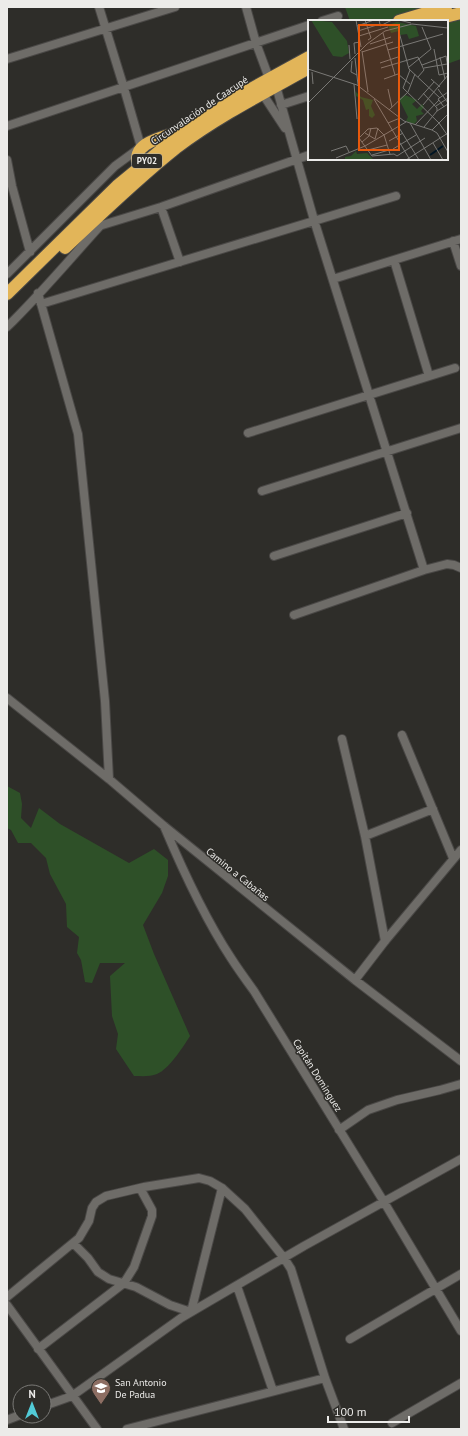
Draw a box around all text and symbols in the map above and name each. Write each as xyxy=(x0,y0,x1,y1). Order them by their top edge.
inset map xyxy=(308,20,448,160)
street label: Circunvalación de Caacupé xyxy=(148,73,250,148)
road number: PY02 xyxy=(132,154,162,168)
street label: Camino a Cabañas xyxy=(203,845,272,904)
street label: Capitán Dominguez xyxy=(290,1036,345,1114)
place label: San Antonio De Padua xyxy=(115,1376,167,1401)
school or university icon: San Antonio De Padua xyxy=(90,1377,112,1405)
north arrow xyxy=(12,1384,52,1424)
text: N xyxy=(28,1387,36,1401)
scale bar xyxy=(328,1398,409,1424)
text: 100 m xyxy=(334,1404,367,1419)

